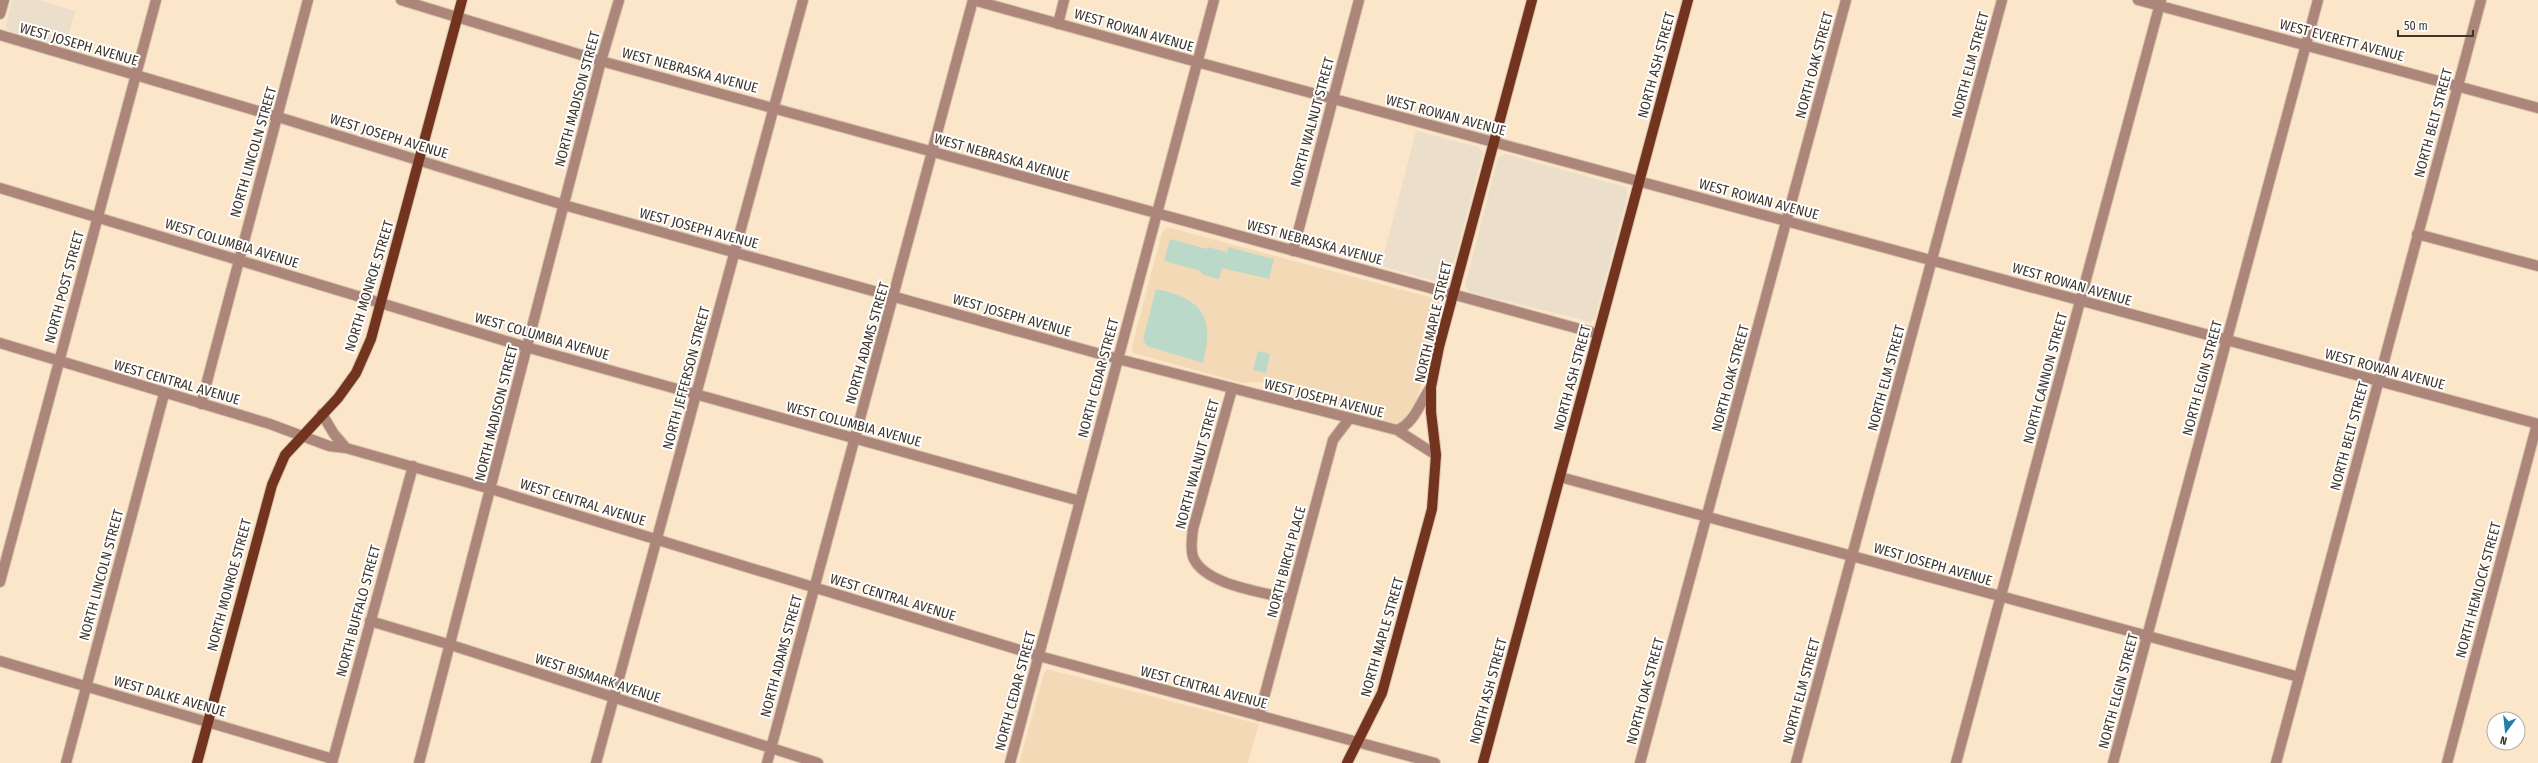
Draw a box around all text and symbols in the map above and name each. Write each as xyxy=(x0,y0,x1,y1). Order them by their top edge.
street label: WEST ROWAN AVENUE xyxy=(1072,5,1196,56)
street label: NORTH OAK STREET xyxy=(1792,9,1837,120)
street label: NORTH ASH STREET xyxy=(1634,10,1679,120)
street label: NORTH ELM STREET xyxy=(1948,10,1993,120)
scale bar xyxy=(2398,12,2473,38)
street label: WEST EVERETT AVENUE xyxy=(2278,16,2406,65)
street label: WEST JOSEPH AVENUE xyxy=(18,19,141,70)
text: 50 m xyxy=(2404,19,2428,33)
street label: NORTH MADISON STREET xyxy=(551,29,604,169)
street label: WEST NEBRASKA AVENUE xyxy=(620,44,760,97)
street label: NORTH WALNUT STREET xyxy=(1287,55,1338,189)
street label: NORTH BELT STREET xyxy=(2411,66,2456,180)
street label: NORTH LINCOLN STREET xyxy=(227,84,280,219)
street label: WEST ROWAN AVENUE xyxy=(1384,91,1508,140)
street label: WEST JOSEPH AVENUE xyxy=(328,110,450,163)
street label: WEST NEBRASKA AVENUE xyxy=(932,130,1072,185)
street label: WEST ROWAN AVENUE xyxy=(1697,175,1821,224)
street label: WEST JOSEPH AVENUE xyxy=(637,204,761,253)
street label: WEST COLUMBIA AVENUE xyxy=(163,215,301,272)
street label: WEST NEBRASKA AVENUE xyxy=(1245,216,1385,269)
street label: NORTH MONROE STREET xyxy=(341,218,398,354)
street label: NORTH POST STREET xyxy=(41,229,88,345)
street label: NORTH MAPLE STREET xyxy=(1411,259,1456,384)
street label: WEST ROWAN AVENUE xyxy=(2010,259,2134,310)
street label: NORTH ADAMS STREET xyxy=(842,280,893,406)
street label: WEST JOSEPH AVENUE xyxy=(951,290,1074,341)
street label: NORTH JEFFERSON STREET xyxy=(659,304,714,452)
street label: WEST COLUMBIA AVENUE xyxy=(473,309,612,364)
street label: NORTH CANNON STREET xyxy=(2020,310,2071,446)
street label: NORTH CEDAR STREET xyxy=(1074,316,1123,440)
street label: NORTH ELGIN STREET xyxy=(2179,318,2226,438)
street label: NORTH OAK STREET xyxy=(1708,322,1753,433)
street label: NORTH ASH STREET xyxy=(1550,323,1595,433)
street label: NORTH ELM STREET xyxy=(1864,323,1909,433)
street label: NORTH MADISON STREET xyxy=(471,343,522,483)
street label: WEST ROWAN AVENUE xyxy=(2323,345,2447,394)
street label: WEST CENTRAL AVENUE xyxy=(112,356,242,409)
street label: WEST JOSEPH AVENUE xyxy=(1262,375,1386,422)
street label: NORTH BELT STREET xyxy=(2327,379,2372,493)
street label: NORTH WALNUT STREET xyxy=(1172,397,1223,531)
street label: WEST COLUMBIA AVENUE xyxy=(784,398,924,451)
street label: WEST CENTRAL AVENUE xyxy=(518,475,648,530)
street label: NORTH BIRCH PLACE xyxy=(1263,504,1310,620)
street label: NORTH LINCOLN STREET xyxy=(76,507,127,643)
street label: NORTH MONROE STREET xyxy=(204,516,255,653)
street label: NORTH HEMLOCK STREET xyxy=(2452,520,2505,660)
street label: WEST JOSEPH AVENUE xyxy=(1872,539,1995,590)
street label: NORTH BUFFALO STREET xyxy=(333,543,384,679)
street label: WEST CENTRAL AVENUE xyxy=(828,570,958,625)
street label: NORTH MAPLE STREET xyxy=(1357,575,1408,699)
street label: NORTH ADAMS STREET xyxy=(757,593,806,719)
street label: NORTH CEDAR STREET xyxy=(991,629,1040,753)
street label: NORTH ELGIN STREET xyxy=(2095,631,2142,751)
street label: NORTH OAK STREET xyxy=(1623,635,1668,746)
street label: NORTH ASH STREET xyxy=(1466,636,1511,746)
street label: NORTH ELM STREET xyxy=(1779,636,1824,746)
street label: WEST BISMARK AVENUE xyxy=(533,650,663,707)
street label: WEST CENTRAL AVENUE xyxy=(1139,662,1270,713)
street label: WEST DALKE AVENUE xyxy=(112,672,229,721)
north arrow xyxy=(2486,711,2526,751)
text: N xyxy=(2499,733,2508,747)

